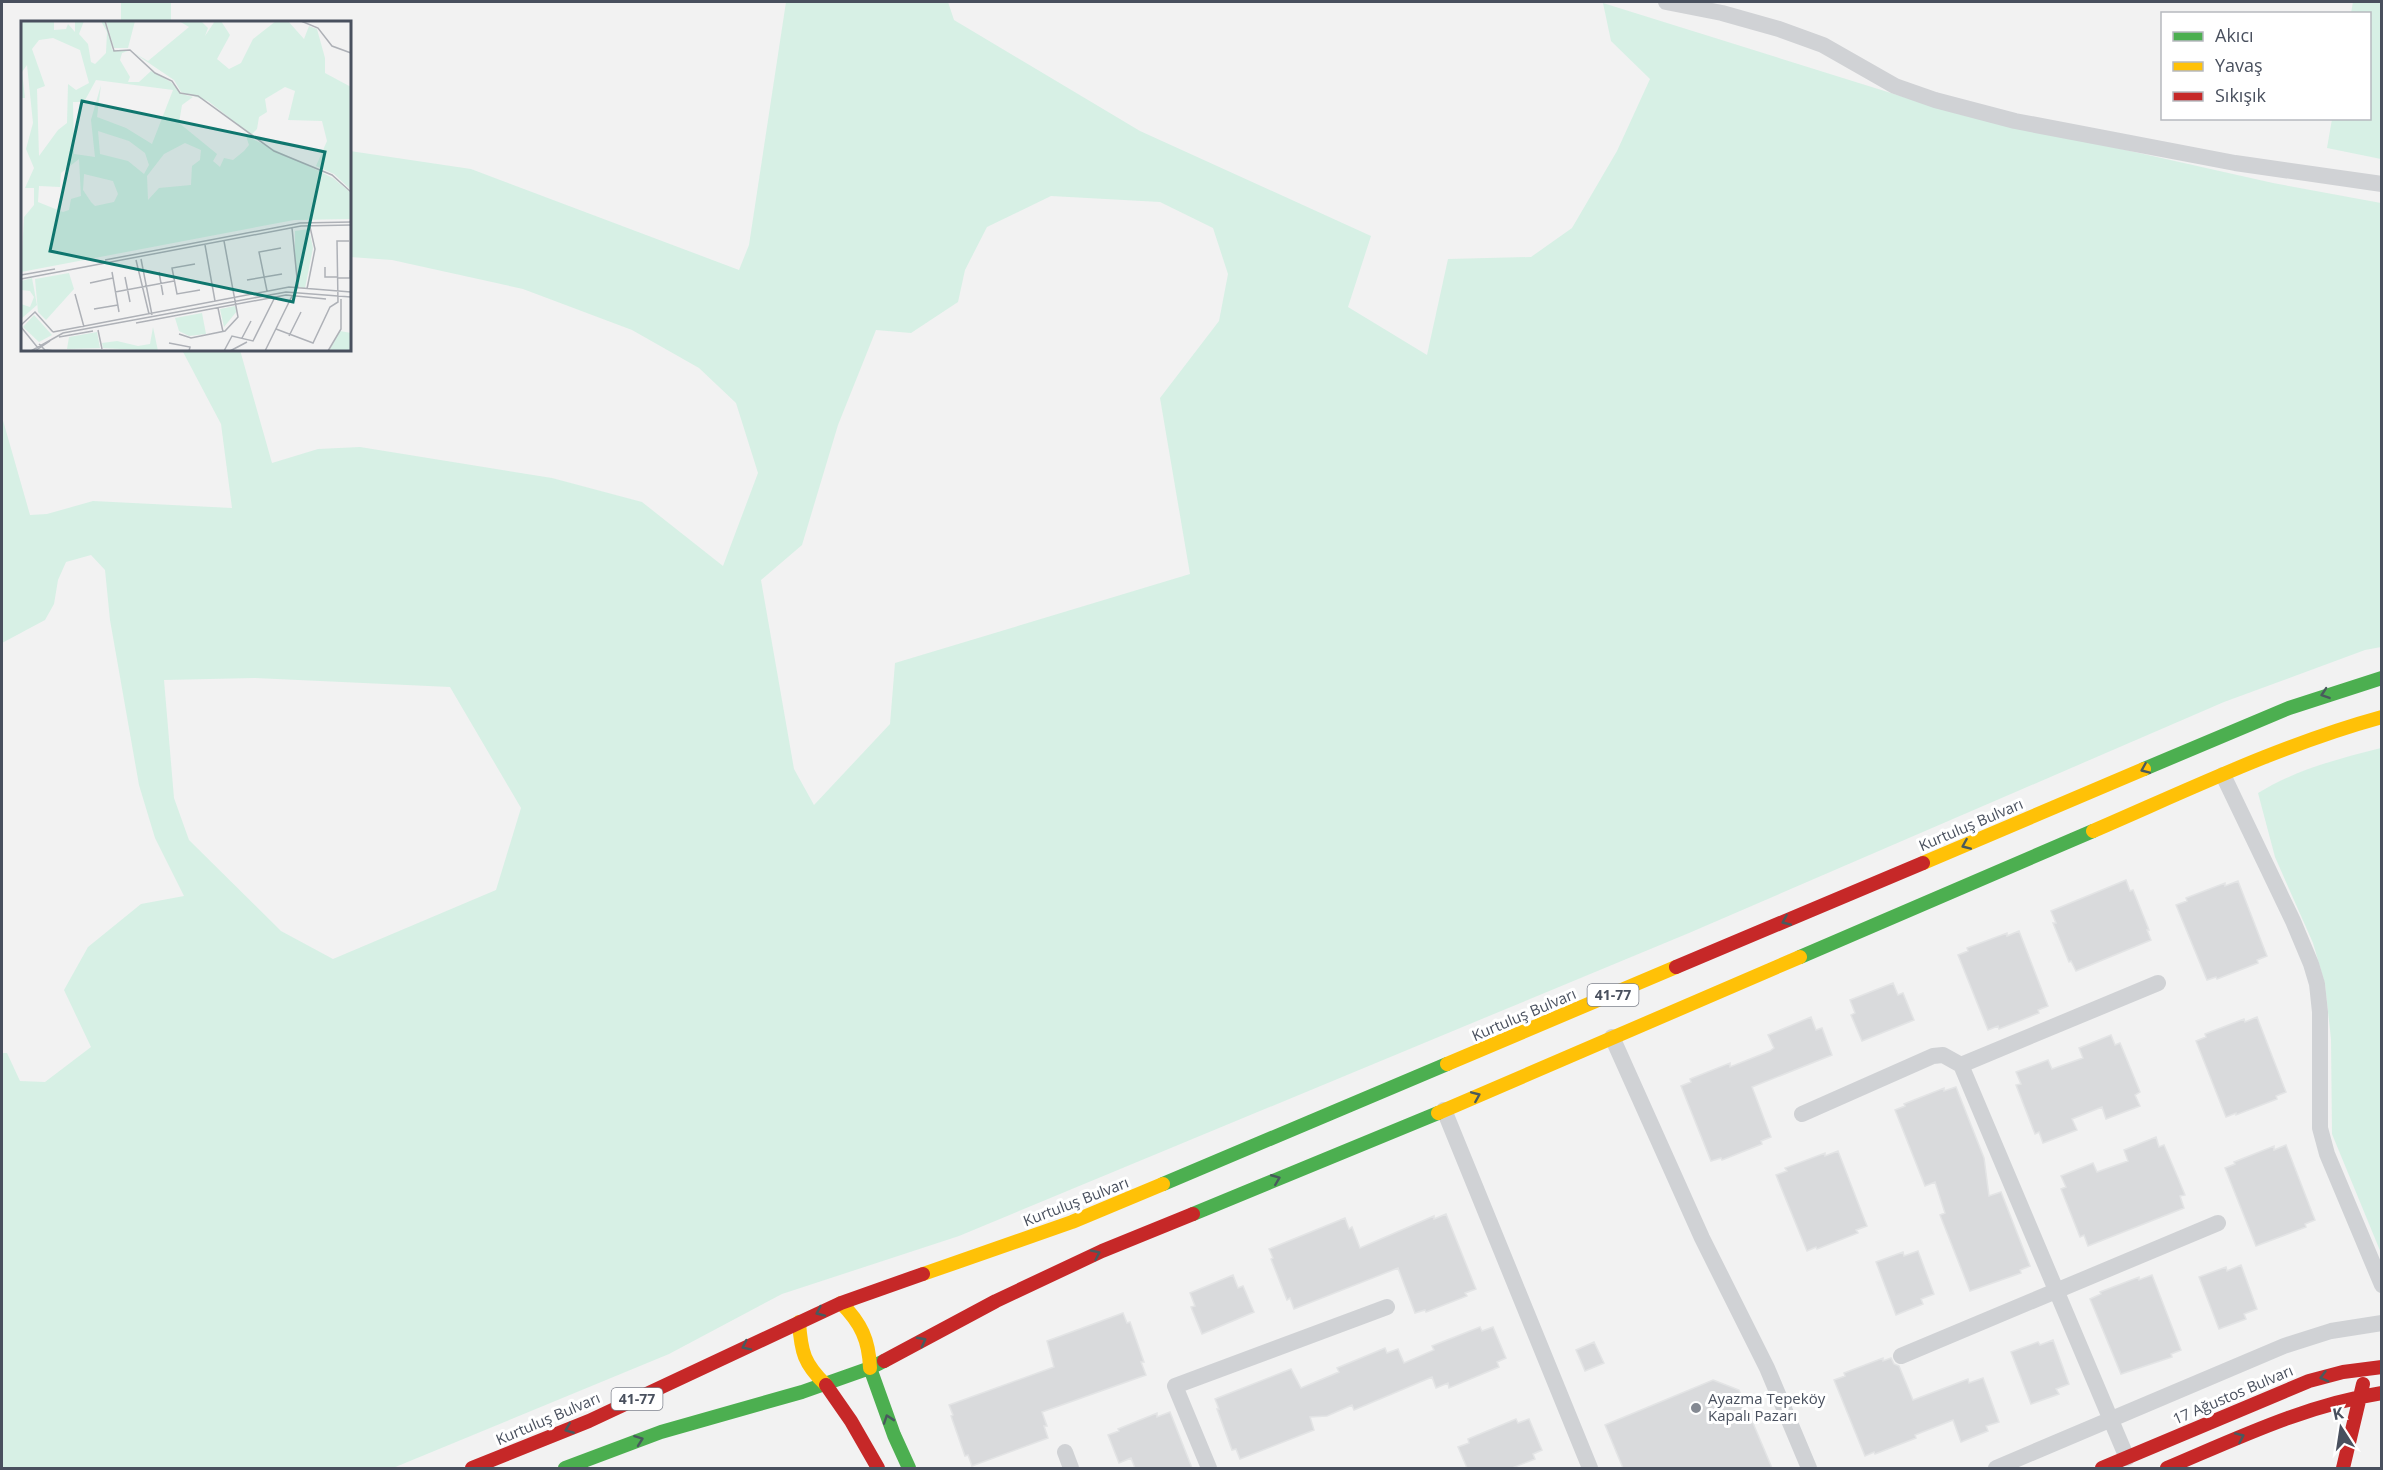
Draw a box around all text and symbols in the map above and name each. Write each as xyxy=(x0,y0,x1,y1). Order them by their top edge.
legend xyxy=(2161,12,2371,120)
inset map xyxy=(21,21,351,351)
text: Akıcı xyxy=(2215,23,2254,47)
text: Yavaş xyxy=(2215,53,2263,77)
text: Sıkışık xyxy=(2215,83,2267,107)
one-way arrow xyxy=(2320,687,2331,700)
one-way arrow xyxy=(2141,762,2152,774)
street label: Kurtuluş Bulvarı xyxy=(1915,793,2026,855)
one-way arrow xyxy=(1961,838,1972,850)
one-way arrow xyxy=(1782,914,1793,926)
street label: Kurtuluş Bulvarı xyxy=(1468,983,1579,1045)
road number: 41-77 xyxy=(1588,984,1638,1006)
one-way arrow xyxy=(1470,1091,1481,1103)
street label: Kurtuluş Bulvarı xyxy=(1020,1172,1131,1230)
one-way arrow xyxy=(1270,1174,1281,1186)
one-way arrow xyxy=(1090,1249,1101,1261)
one-way arrow xyxy=(815,1305,826,1317)
one-way arrow xyxy=(916,1337,926,1348)
one-way arrow xyxy=(741,1339,752,1351)
street label: 17 Ağustos Bulvarı xyxy=(2169,1360,2296,1428)
one-way arrow xyxy=(2319,1369,2329,1382)
street label: Kurtuluş Bulvarı xyxy=(492,1387,603,1449)
road number: 41-77 xyxy=(612,1388,662,1410)
place label: Ayazma Tepeköy Kapalı Pazarı xyxy=(1708,1388,1826,1425)
north arrow xyxy=(2311,1398,2371,1458)
marker: Ayazma Tepeköy Kapalı Pazarı xyxy=(1689,1401,1703,1415)
text: K xyxy=(2330,1401,2346,1425)
one-way arrow xyxy=(883,1414,896,1425)
one-way arrow xyxy=(565,1422,576,1434)
one-way arrow xyxy=(2233,1432,2244,1444)
one-way arrow xyxy=(633,1435,644,1447)

